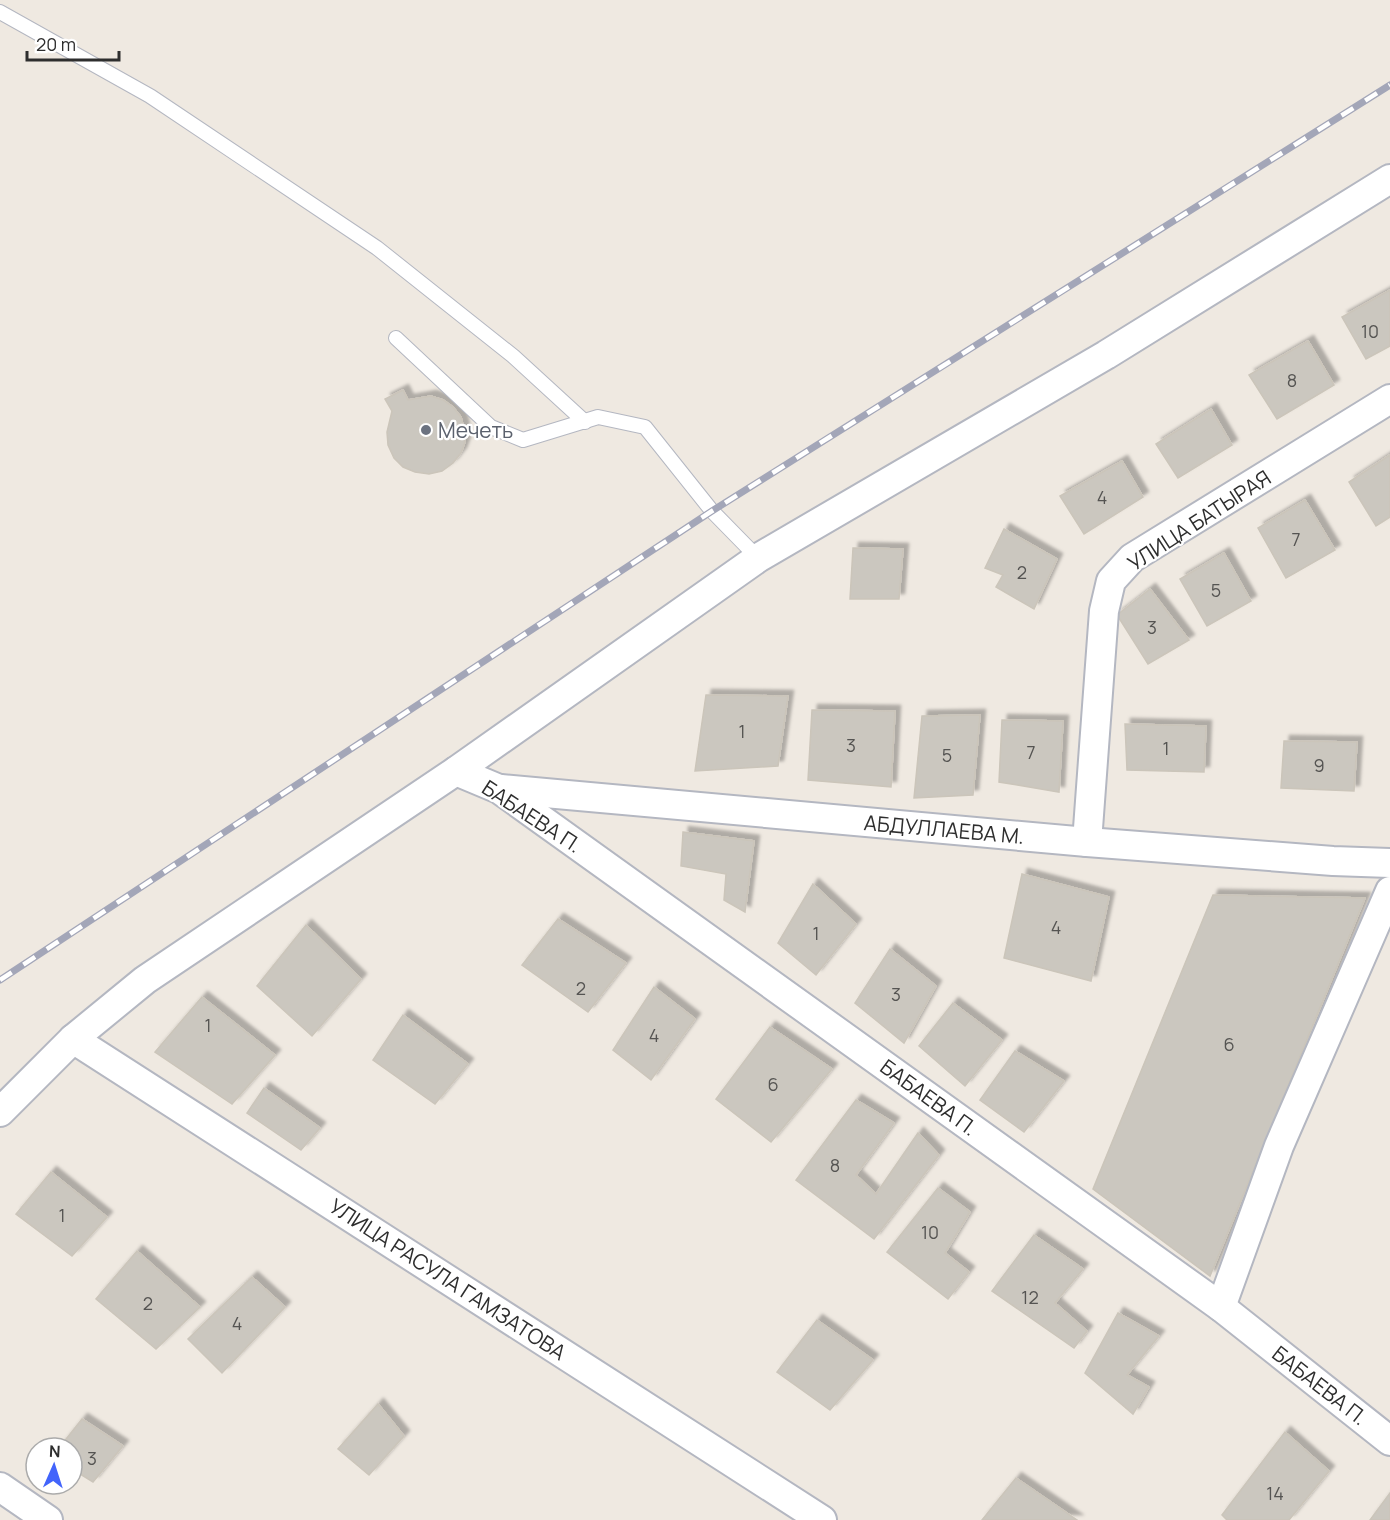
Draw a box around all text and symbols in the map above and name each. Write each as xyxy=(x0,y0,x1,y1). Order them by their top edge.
scale bar xyxy=(27,24,118,62)
text: 20 m xyxy=(36,32,76,56)
house number: 10 xyxy=(1361,319,1379,343)
house number: 8 xyxy=(1287,368,1297,392)
place label: Мечеть xyxy=(438,416,513,444)
marker: Мечеть xyxy=(419,423,433,437)
street label: УЛИЦА БАТЫРАЯ xyxy=(1122,463,1276,577)
house number: 4 xyxy=(1097,485,1107,509)
house number: 7 xyxy=(1291,527,1301,551)
house number: 2 xyxy=(1017,560,1027,584)
house number: 5 xyxy=(1211,578,1221,602)
house number: 3 xyxy=(1147,615,1157,639)
house number: 1 xyxy=(738,719,746,743)
house number: 3 xyxy=(846,733,856,757)
house number: 1 xyxy=(1162,736,1170,760)
house number: 7 xyxy=(1026,740,1036,764)
house number: 5 xyxy=(942,743,952,767)
house number: 9 xyxy=(1313,753,1325,777)
street label: БАБАЕВА П. xyxy=(477,773,587,859)
street label: АБДУЛЛАЕВА М. xyxy=(863,808,1025,850)
house number: 4 xyxy=(1051,915,1061,939)
house number: 1 xyxy=(812,921,820,945)
house number: 2 xyxy=(576,976,586,1000)
house number: 3 xyxy=(891,982,901,1006)
house number: 1 xyxy=(204,1013,212,1037)
house number: 4 xyxy=(649,1023,659,1047)
house number: 6 xyxy=(1223,1032,1235,1056)
street label: БАБАЕВА П. xyxy=(875,1052,983,1142)
house number: 6 xyxy=(767,1072,779,1096)
house number: 8 xyxy=(830,1153,840,1177)
street label: УЛИЦА РАСУЛА ГАМЗАТОВА xyxy=(324,1192,572,1366)
house number: 1 xyxy=(58,1203,66,1227)
house number: 10 xyxy=(921,1220,939,1244)
house number: 12 xyxy=(1021,1285,1039,1309)
house number: 2 xyxy=(143,1291,153,1315)
house number: 4 xyxy=(232,1311,242,1335)
street label: БАБАЕВА П. xyxy=(1267,1339,1373,1431)
north arrow xyxy=(24,1436,84,1496)
text: N xyxy=(48,1440,61,1462)
house number: 3 xyxy=(87,1446,97,1470)
house number: 14 xyxy=(1266,1481,1284,1505)

